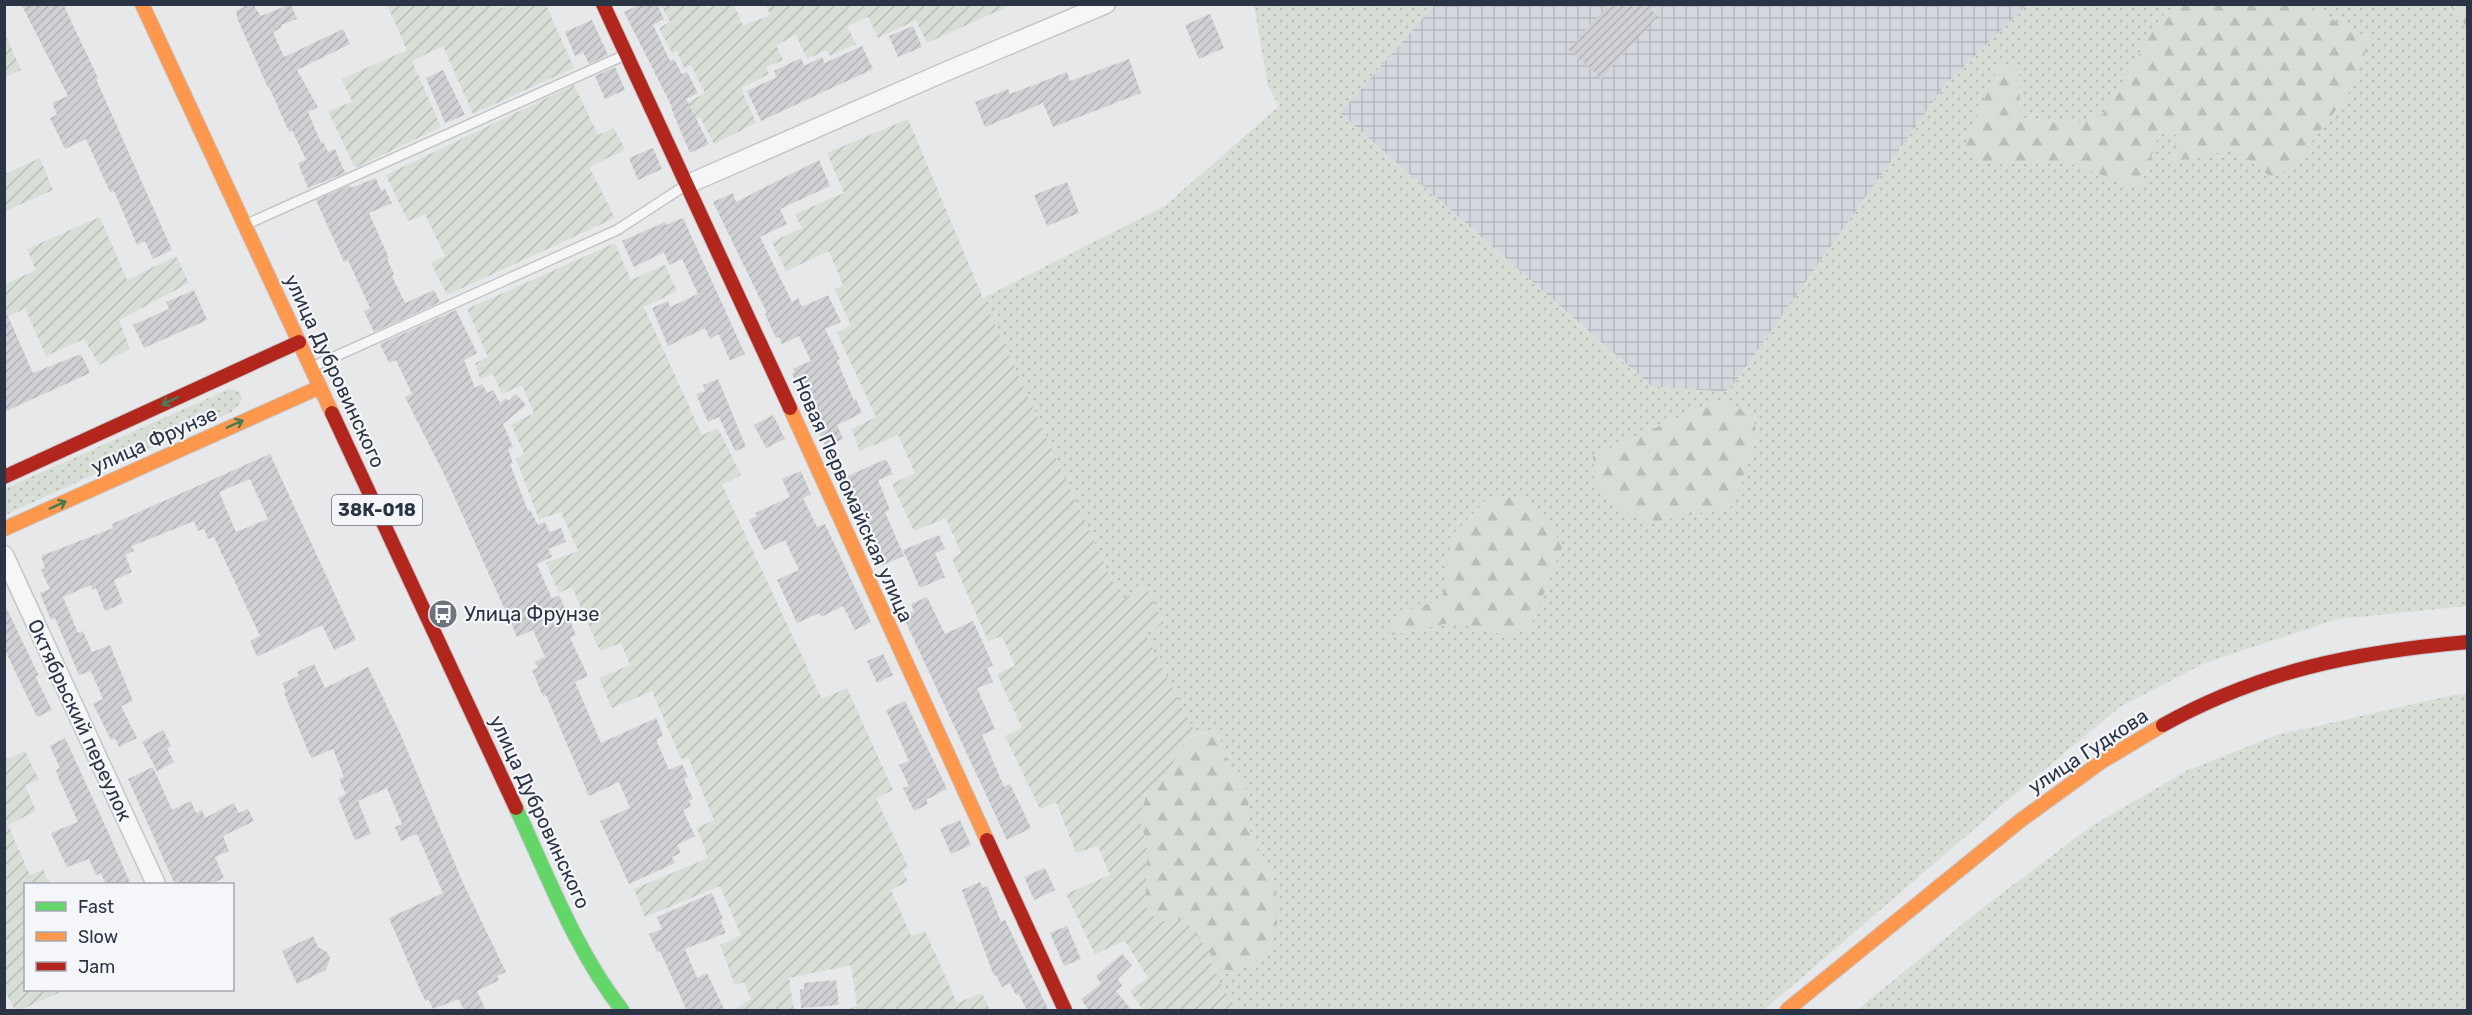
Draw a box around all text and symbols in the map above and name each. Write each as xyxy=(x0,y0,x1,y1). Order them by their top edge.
street label: улица Дубровинского xyxy=(280,270,390,472)
street label: Новая Первомайская улица xyxy=(788,372,918,626)
one-way arrow xyxy=(161,397,179,408)
street label: улица Фрунзе xyxy=(87,401,221,479)
one-way arrow xyxy=(226,418,244,430)
road number: 38К-018 xyxy=(332,495,422,525)
one-way arrow xyxy=(48,498,66,510)
bus stop icon: Улица Фрунзе xyxy=(427,598,459,630)
place label: Улица Фрунзе xyxy=(464,602,600,626)
street label: Октябрьский переулок xyxy=(23,615,137,825)
street label: улица Гудкова xyxy=(2024,703,2152,799)
street label: улица Дубровинского xyxy=(485,711,595,913)
legend xyxy=(24,883,234,991)
text: Fast xyxy=(78,896,114,918)
text: Slow xyxy=(78,926,118,948)
text: Jam xyxy=(78,956,115,978)

